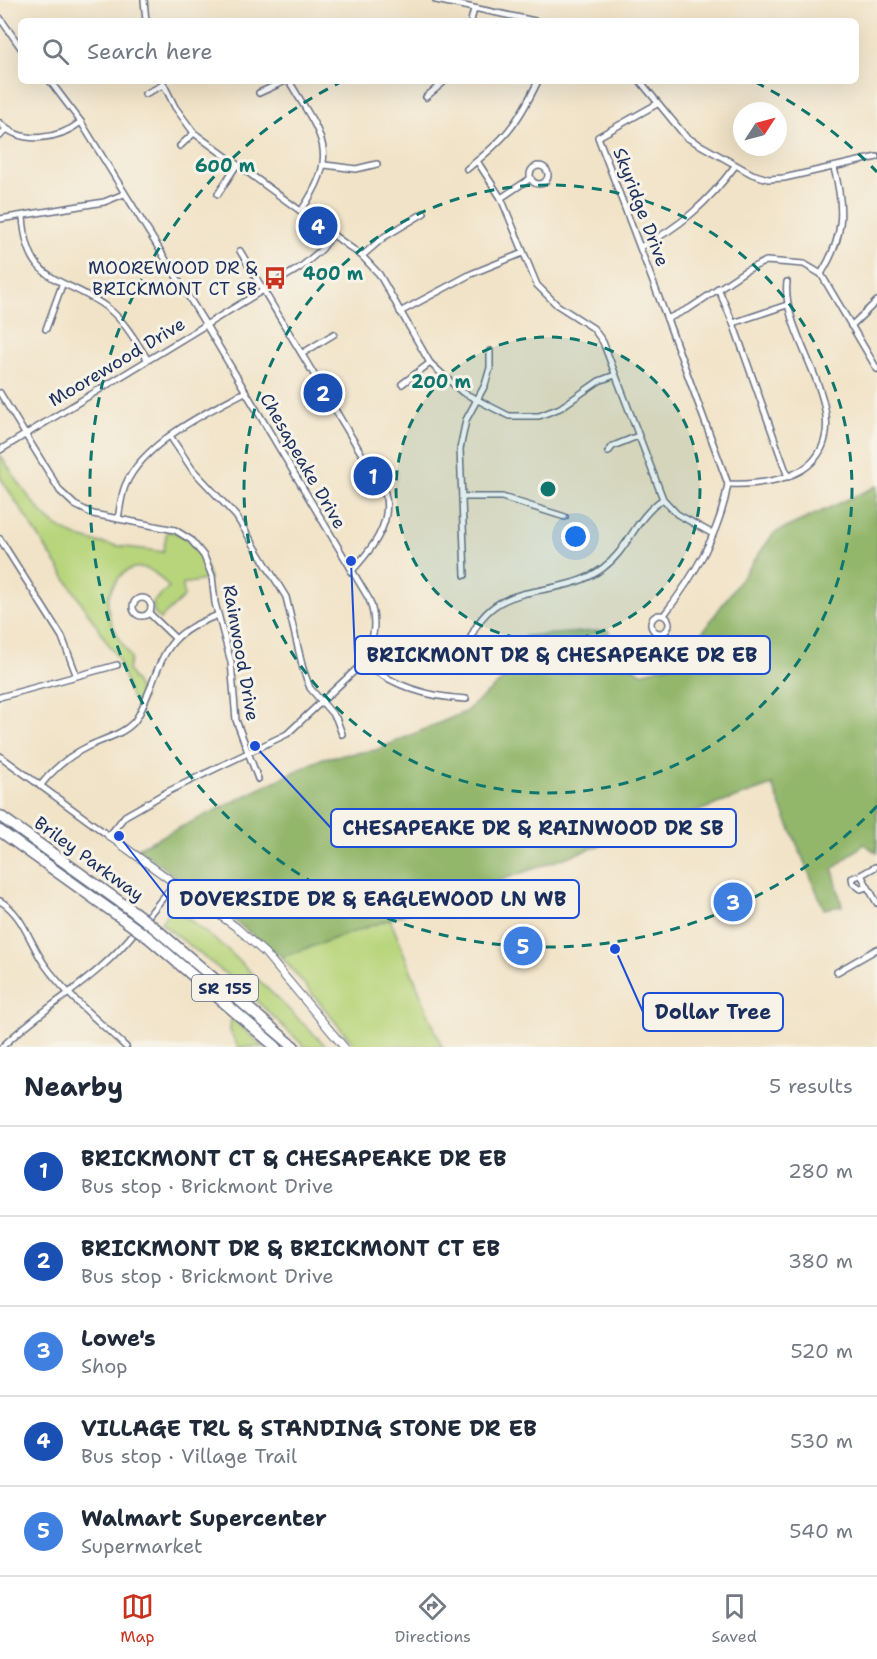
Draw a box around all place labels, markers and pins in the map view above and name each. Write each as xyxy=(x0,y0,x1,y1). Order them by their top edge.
pin: 4 xyxy=(298,204,338,248)
place label: MOOREWOOD DR & BRICKMONT CT SB xyxy=(88,256,258,301)
bus stop icon: MOOREWOOD DR & BRICKMONT CT SB xyxy=(262,265,288,291)
pin: 2 xyxy=(304,370,342,416)
pin: 1 xyxy=(354,454,392,498)
centre of rings xyxy=(538,479,558,499)
callout: BRICKMONT DR & CHESAPEAKE DR EB xyxy=(355,636,770,674)
callout: CHESAPEAKE DR & RAINWOOD DR SB xyxy=(331,809,736,847)
callout: DOVERSIDE DR & EAGLEWOOD LN WB xyxy=(168,880,579,918)
pin: 3 xyxy=(714,880,752,924)
pin: 5 xyxy=(504,924,542,968)
callout: Dollar Tree xyxy=(643,993,783,1031)

